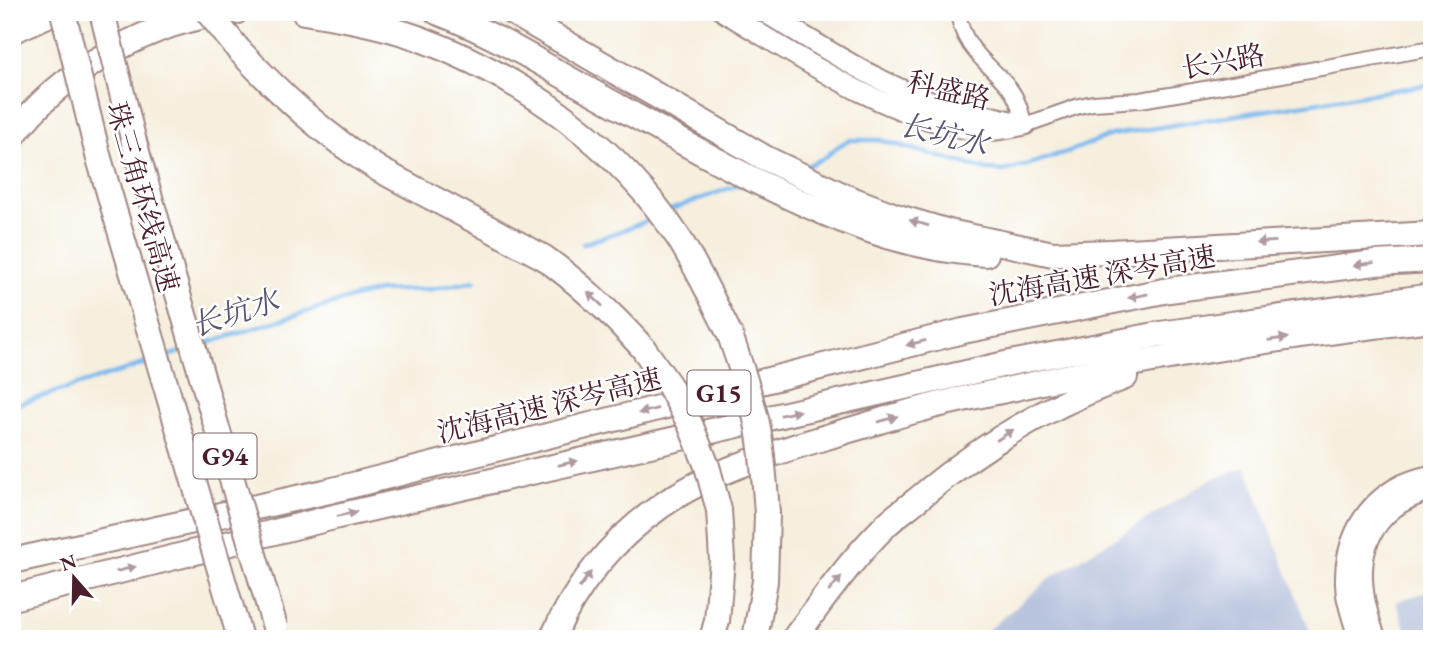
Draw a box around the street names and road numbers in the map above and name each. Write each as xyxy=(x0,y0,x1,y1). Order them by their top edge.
street label: 长兴路 xyxy=(1179,36,1267,86)
street label: 科盛路 xyxy=(904,63,994,117)
street label: 珠三角环线高速 xyxy=(99,98,187,296)
street label: 沈海高速 深岑高速 xyxy=(986,237,1218,313)
street label: 沈海高速 深岑高速 xyxy=(433,360,665,450)
road number: G15 xyxy=(688,370,750,416)
road number: G94 xyxy=(194,433,256,478)

